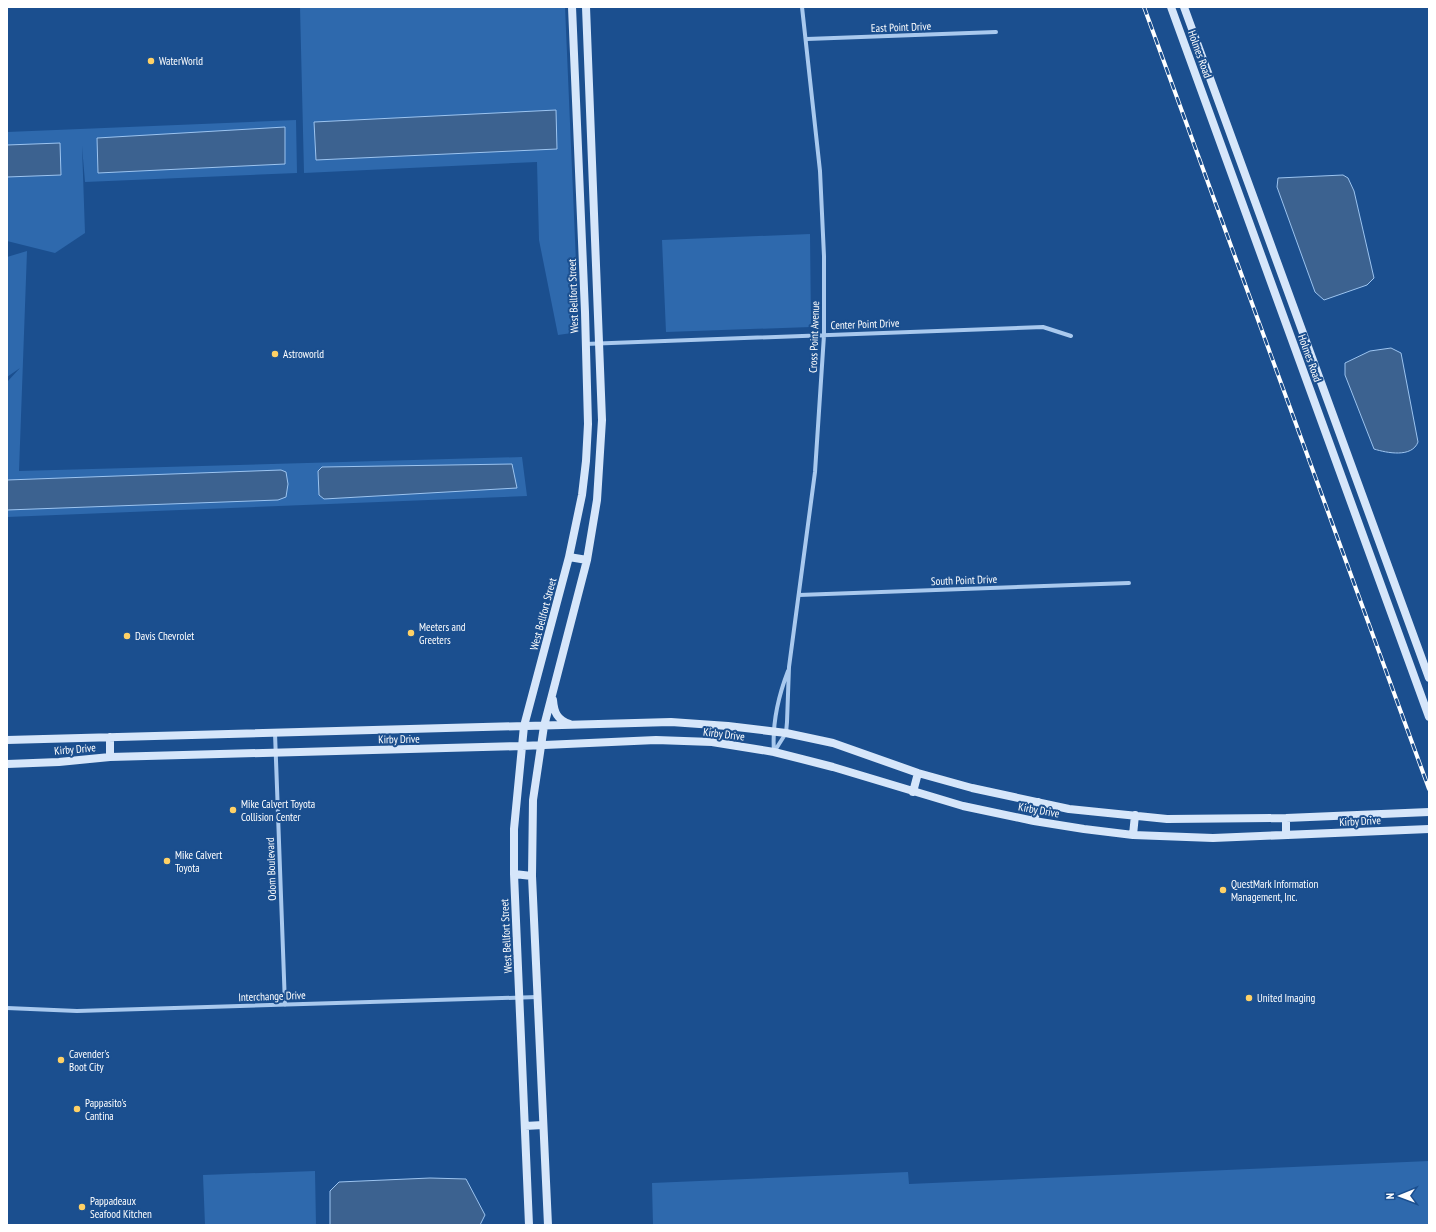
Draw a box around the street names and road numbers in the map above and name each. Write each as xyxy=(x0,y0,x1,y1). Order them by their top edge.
street label: East Point Drive xyxy=(871,19,932,35)
street label: Holmes Road xyxy=(1185,28,1215,80)
street label: West Bellfort Street xyxy=(565,259,581,333)
street label: Cross Point Avenue xyxy=(806,300,822,373)
street label: Center Point Drive xyxy=(830,316,900,332)
street label: Holmes Road xyxy=(1295,332,1325,384)
street label: South Point Drive xyxy=(931,572,998,588)
street label: West Bellfort Street xyxy=(527,576,559,652)
street label: Kirby Drive xyxy=(702,725,746,744)
street label: Kirby Drive xyxy=(378,732,420,746)
street label: Kirby Drive xyxy=(54,740,97,758)
street label: Kirby Drive xyxy=(1017,799,1061,821)
street label: Kirby Drive xyxy=(1339,813,1382,829)
street label: Odom Boulevard xyxy=(263,837,279,901)
street label: West Bellfort Street xyxy=(497,898,515,974)
street label: Interchange Drive xyxy=(238,988,306,1004)

